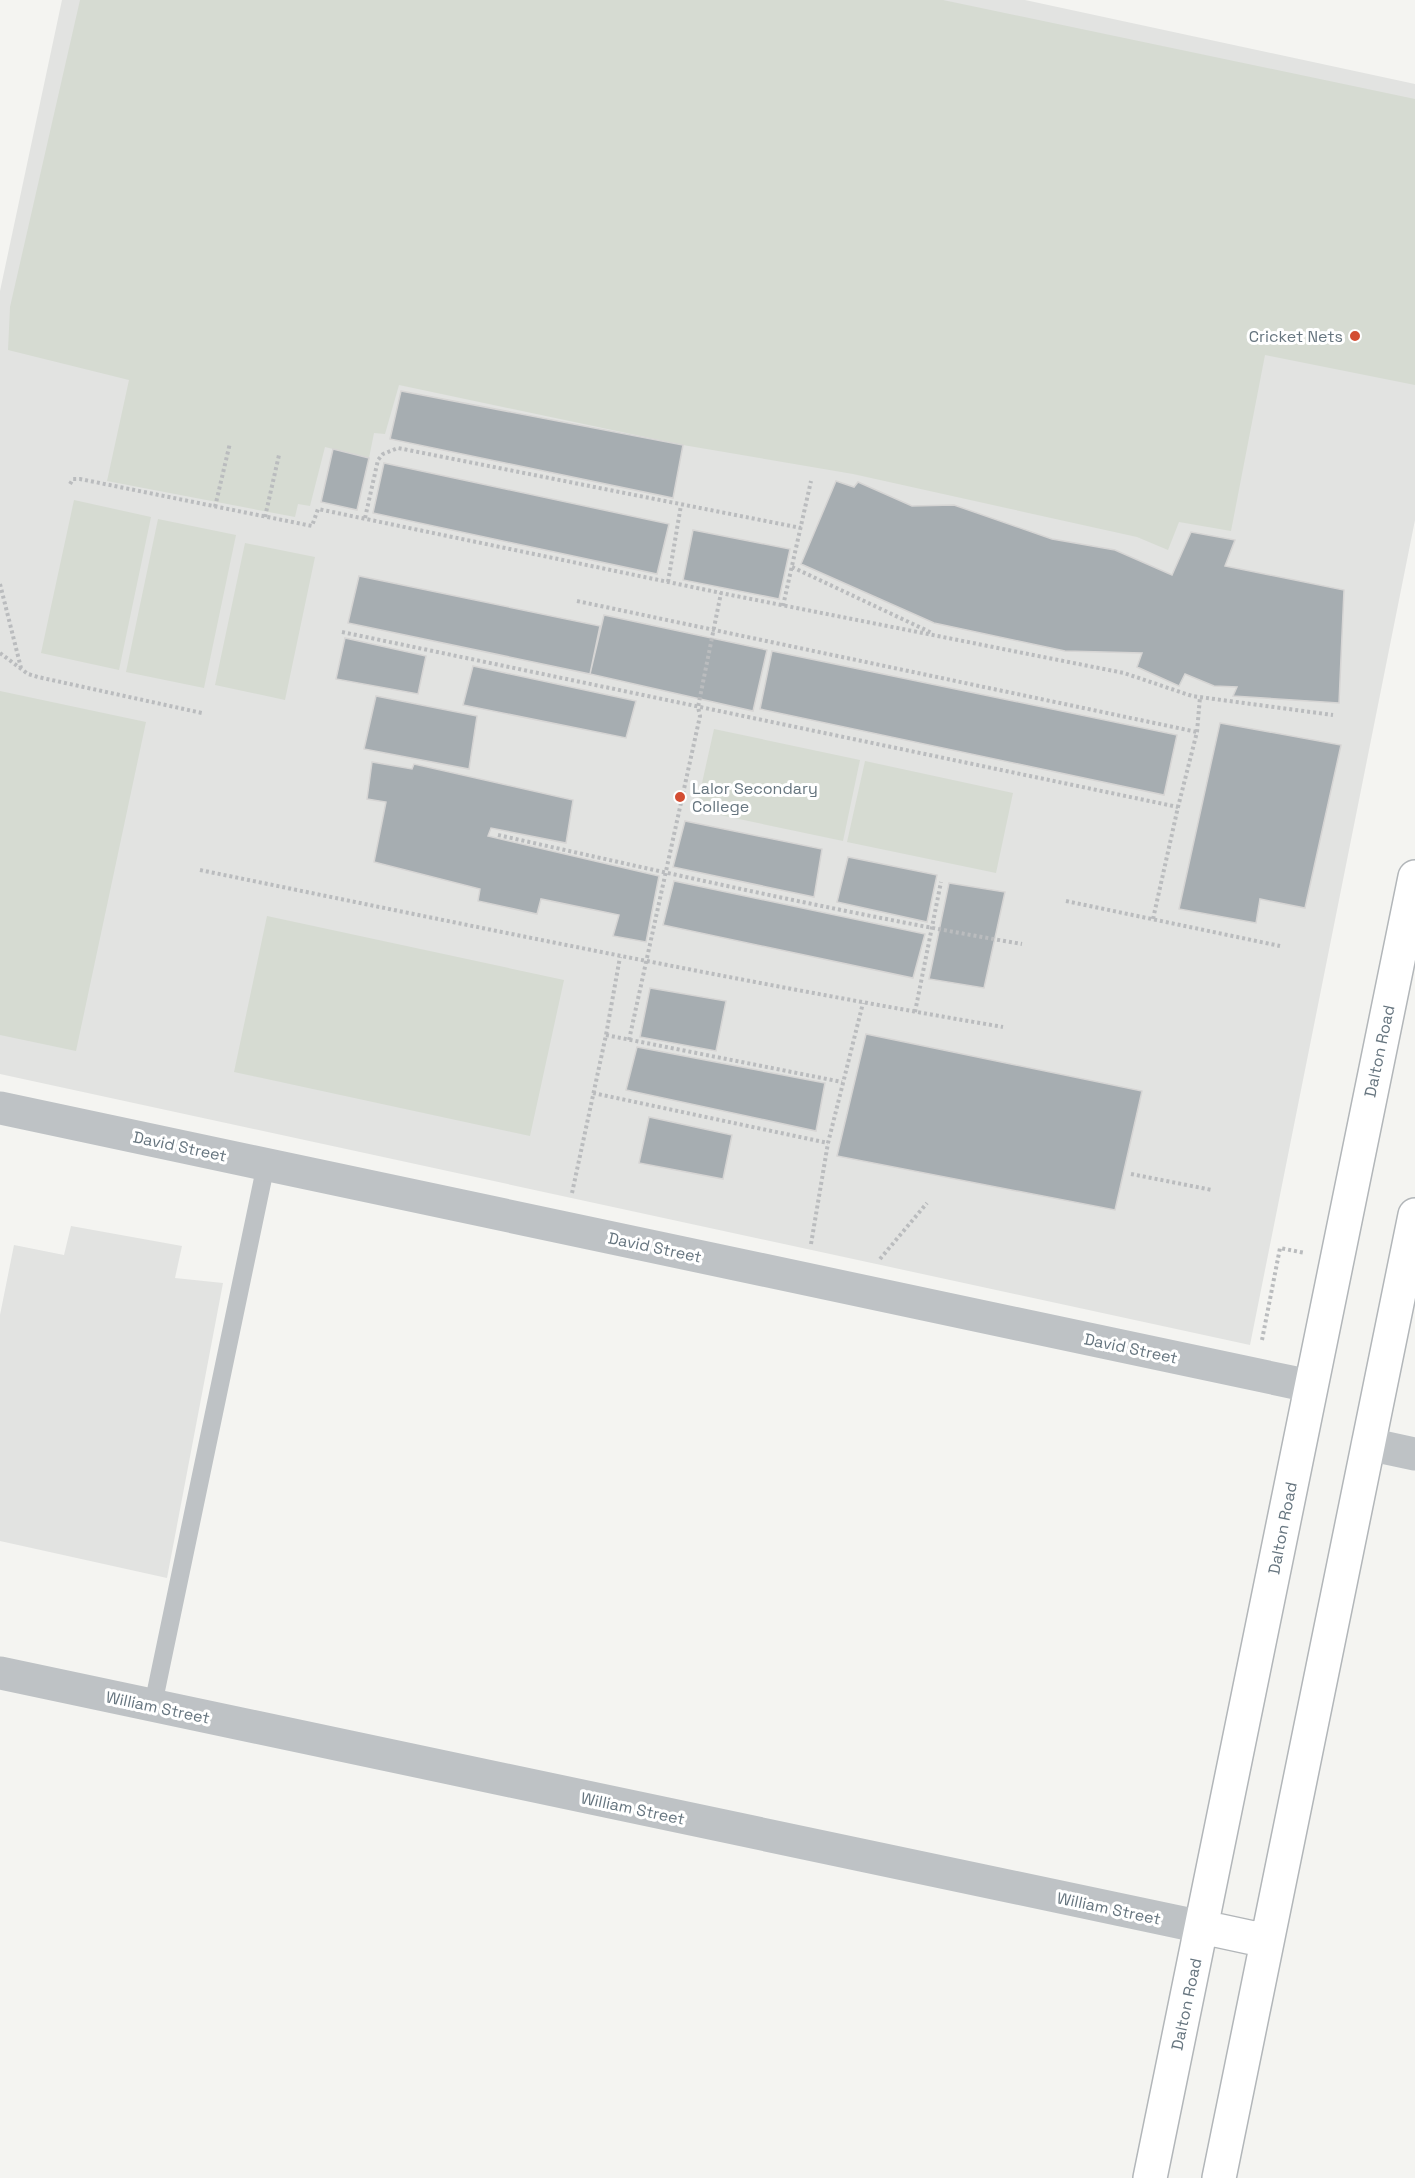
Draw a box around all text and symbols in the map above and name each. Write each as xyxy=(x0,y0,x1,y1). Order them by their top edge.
place label: Cricket Nets xyxy=(1249,326,1343,347)
marker: Cricket Nets xyxy=(1348,329,1362,343)
place label: Lalor Secondary College xyxy=(692,778,818,817)
marker: Lalor Secondary College xyxy=(673,790,687,804)
street label: Dalton Road xyxy=(1359,1003,1400,1099)
street label: David Street xyxy=(131,1126,229,1167)
street label: David Street xyxy=(606,1227,704,1268)
street label: David Street xyxy=(1082,1328,1180,1369)
street label: Dalton Road xyxy=(1263,1480,1302,1576)
street label: William Street xyxy=(104,1686,212,1729)
street label: William Street xyxy=(579,1787,687,1830)
street label: William Street xyxy=(1055,1887,1163,1930)
street label: Dalton Road xyxy=(1166,1956,1207,2052)

